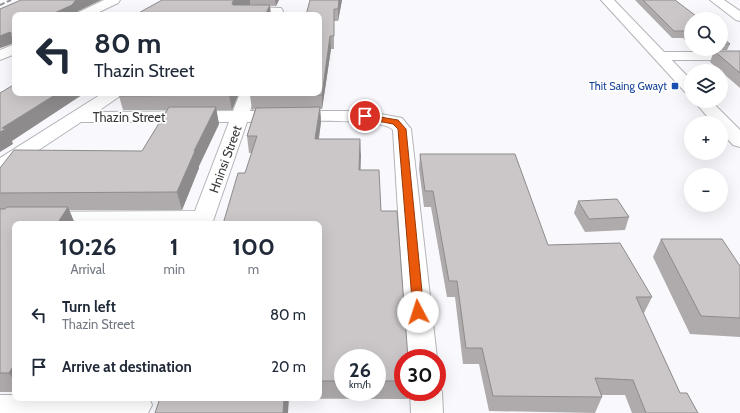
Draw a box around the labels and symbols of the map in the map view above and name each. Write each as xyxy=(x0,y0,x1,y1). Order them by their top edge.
place label: Thit Saing Gwayt xyxy=(589,79,667,93)
marker: Thit Saing Gwayt xyxy=(670,81,680,91)
pin xyxy=(348,99,382,133)
street label: Thazin Street xyxy=(93,109,166,125)
street label: Hninsi Street xyxy=(205,122,245,195)
position arrow xyxy=(397,291,439,333)
speed limit sign: 30 xyxy=(394,349,446,401)

